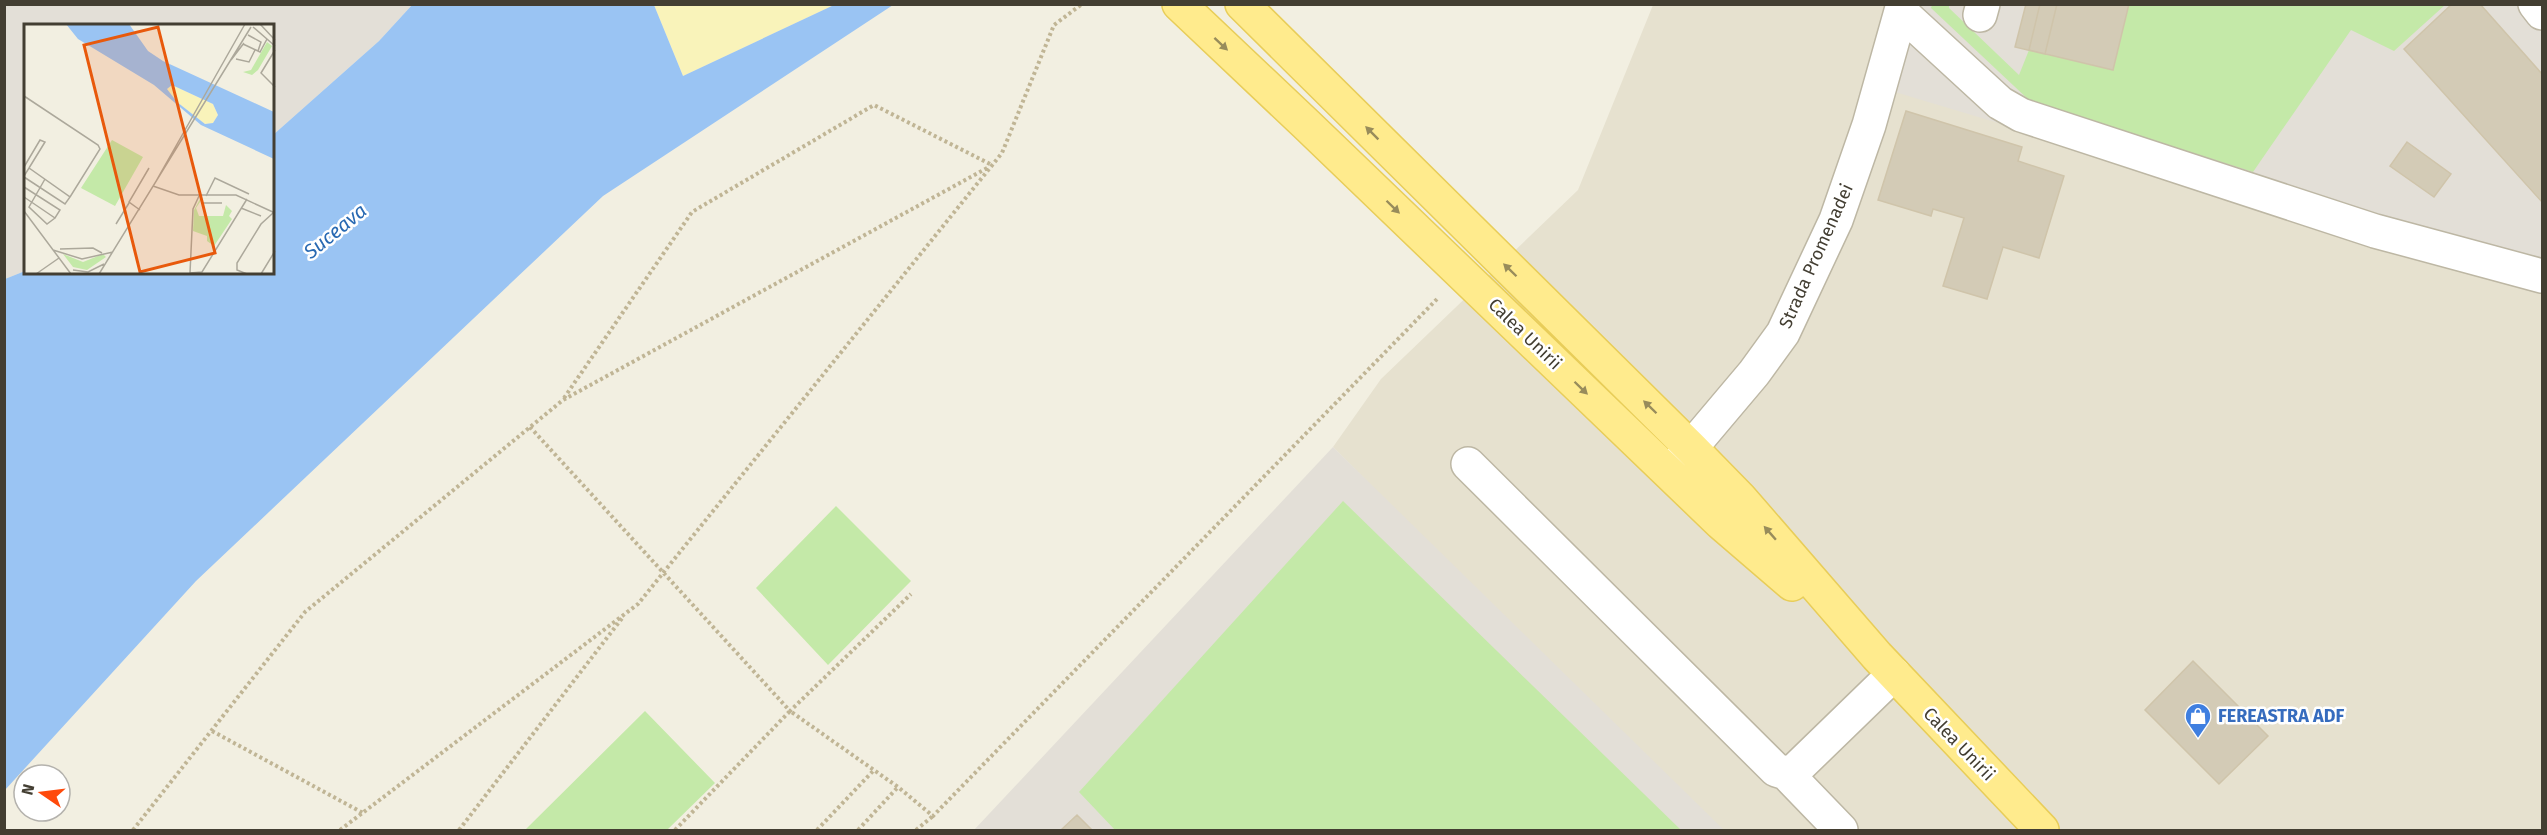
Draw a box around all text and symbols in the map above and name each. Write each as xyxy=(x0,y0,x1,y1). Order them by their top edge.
inset map xyxy=(24,24,274,274)
one-way arrow xyxy=(1214,37,1228,51)
one-way arrow xyxy=(1365,127,1379,141)
street label: Strada Promenadei xyxy=(1774,180,1858,332)
water label: Suceava xyxy=(298,198,371,264)
one-way arrow xyxy=(1386,200,1400,214)
one-way arrow xyxy=(1504,264,1518,278)
street label: Calea Unirii xyxy=(1484,294,1566,374)
one-way arrow xyxy=(1573,381,1588,395)
one-way arrow xyxy=(1643,400,1657,414)
one-way arrow xyxy=(1763,525,1776,541)
shop icon: FEREASTRA ADF xyxy=(2183,701,2213,739)
street label: Calea Unirii xyxy=(1919,703,1999,785)
place label: FEREASTRA ADF xyxy=(2218,705,2344,727)
north arrow xyxy=(12,763,72,823)
text: N xyxy=(17,782,38,797)

